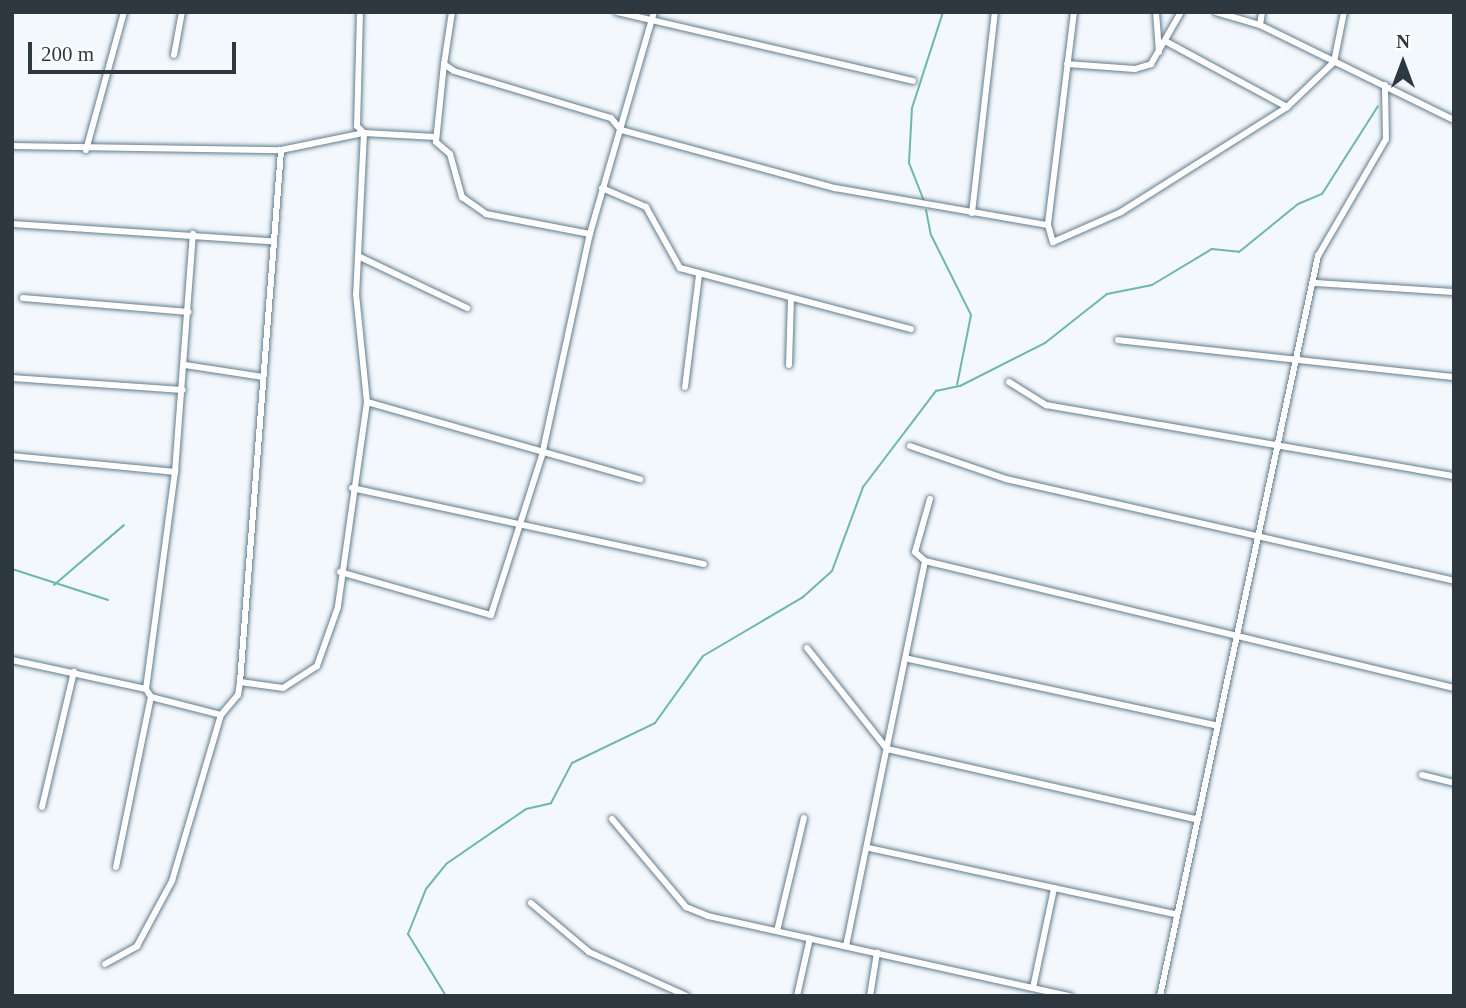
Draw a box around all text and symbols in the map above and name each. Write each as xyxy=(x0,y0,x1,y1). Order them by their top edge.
scale bar xyxy=(32,28,240,72)
north arrow xyxy=(1368,28,1438,98)
text: N xyxy=(1396,31,1410,52)
text: 200 m xyxy=(41,42,94,66)

